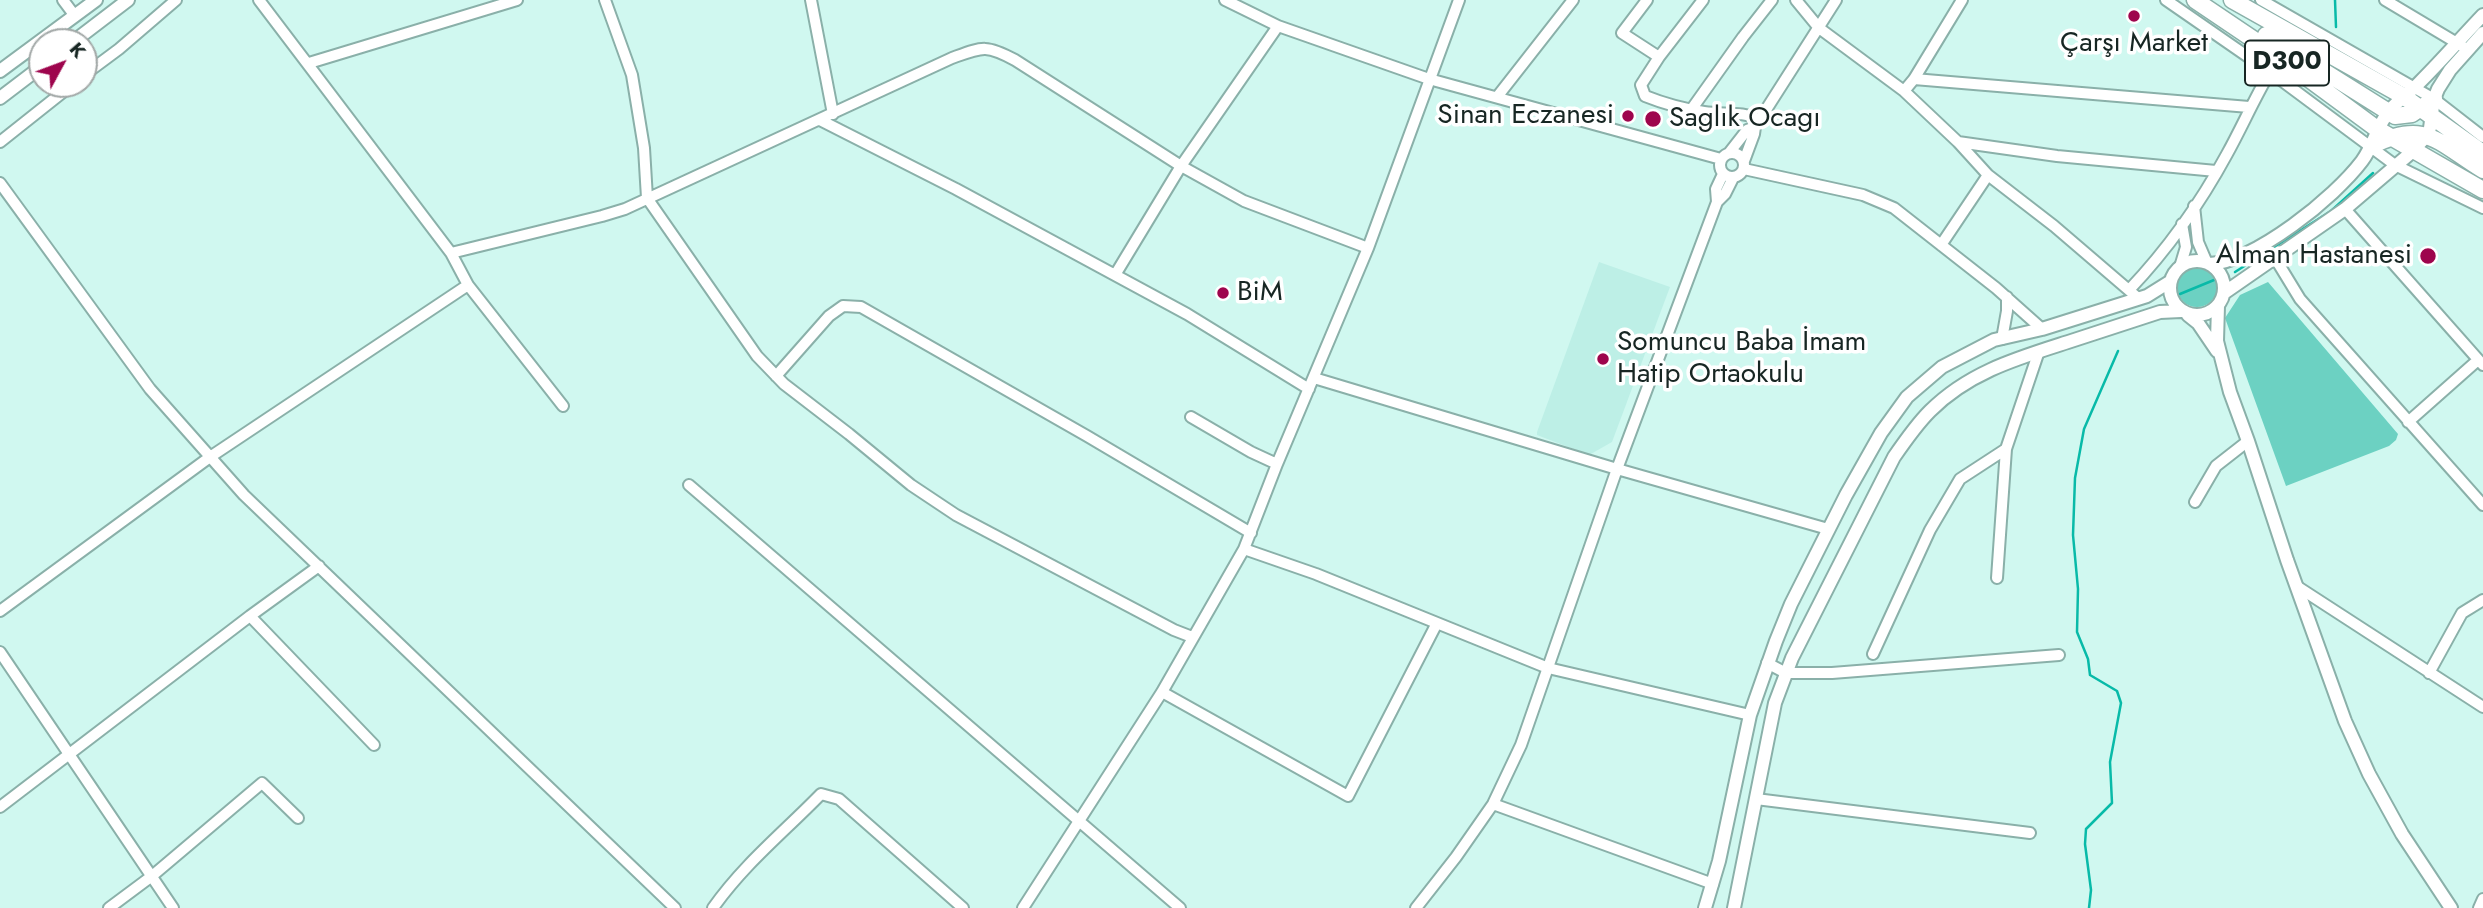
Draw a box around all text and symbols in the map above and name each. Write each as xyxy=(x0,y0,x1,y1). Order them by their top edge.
marker: Çarşı Market xyxy=(2126,8,2142,24)
place label: Çarşı Market xyxy=(2060,27,2208,61)
north arrow xyxy=(28,28,98,98)
text: K xyxy=(63,36,92,64)
road number: D300 xyxy=(2245,40,2329,86)
place label: Sinan Eczanesi xyxy=(1437,99,1614,133)
place label: Saglık Ocagı xyxy=(1669,102,1820,136)
marker: Sinan Eczanesi xyxy=(1620,108,1636,124)
marker: Saglık Ocagı xyxy=(1643,109,1663,129)
place label: Alman Hastanesi xyxy=(2216,239,2412,273)
marker: Alman Hastanesi xyxy=(2418,246,2438,266)
place label: BiM xyxy=(1237,276,1283,310)
marker: BiM xyxy=(1215,285,1231,301)
place label: Somuncu Baba İmam Hatip Ortaokulu xyxy=(1617,326,1866,392)
marker: Somuncu Baba İmam Hatip Ortaokulu xyxy=(1595,351,1611,367)

